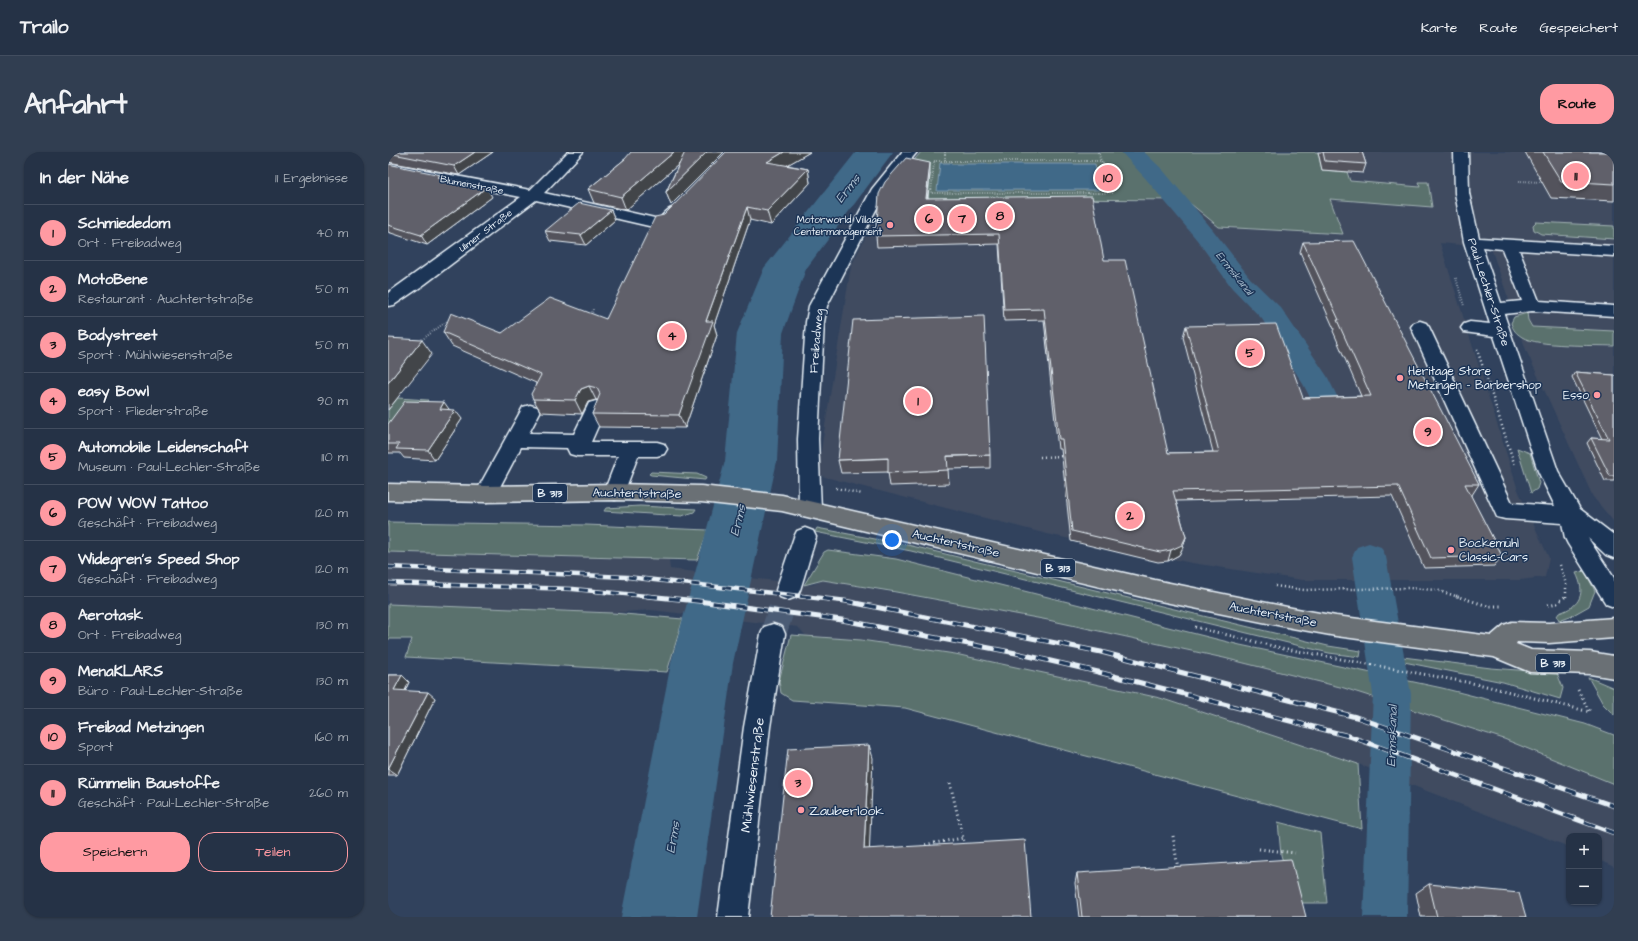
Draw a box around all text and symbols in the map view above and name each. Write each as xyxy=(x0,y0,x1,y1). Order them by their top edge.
text: Trailo xyxy=(20,14,69,41)
text: Karte xyxy=(1421,18,1457,38)
text: Route xyxy=(1479,18,1517,38)
text: Gespeichert xyxy=(1539,18,1618,38)
button: Route xyxy=(1540,84,1614,124)
text: Anfahrt xyxy=(24,85,127,124)
pin: 11 xyxy=(1563,161,1589,191)
pin: 10 xyxy=(1095,163,1121,193)
text: In der Nähe xyxy=(40,166,129,190)
text: 11 Ergebnisse xyxy=(275,169,348,187)
water label: Erms xyxy=(831,169,865,207)
street label: Blumenstraße xyxy=(439,172,505,198)
pin: 8 xyxy=(987,201,1013,231)
pin: 6 xyxy=(916,204,942,234)
pin: 7 xyxy=(949,204,975,234)
street label: Ulmer Straße xyxy=(456,206,516,255)
text: Schmiededom xyxy=(78,213,170,234)
place label: Motorworld Village Centermanagement xyxy=(794,213,883,240)
marker: Motorworld Village Centermanagement xyxy=(885,220,895,230)
text: 1 xyxy=(52,224,54,242)
text: 40 m xyxy=(316,224,348,242)
text: Ort · Freibadweg xyxy=(78,234,181,252)
street label: Paul-Lechler-Straße xyxy=(1463,236,1514,349)
water label: Ermskanal xyxy=(1212,248,1258,299)
text: MotoBene xyxy=(78,269,148,290)
text: 2 xyxy=(49,280,57,298)
text: 50 m xyxy=(315,280,348,298)
text: Restaurant · Auchtertstraße xyxy=(78,290,253,308)
street label: Freibadweg xyxy=(805,308,829,374)
pin: 4 xyxy=(659,321,685,351)
text: Bodystreet xyxy=(78,325,157,346)
text: 3 xyxy=(50,336,56,354)
text: 50 m xyxy=(315,336,348,354)
pin: 5 xyxy=(1237,338,1263,368)
text: Sport · Mühlwiesenstraße xyxy=(78,346,233,364)
place label: Heritage Store Metzingen - Barbershop xyxy=(1408,363,1542,395)
marker: Heritage Store Metzingen - Barbershop xyxy=(1395,373,1405,383)
text: easy Bowl xyxy=(78,381,149,402)
pin: 1 xyxy=(905,386,931,416)
place label: Esso xyxy=(1563,387,1589,404)
marker: Esso xyxy=(1592,390,1602,400)
text: 4 xyxy=(49,392,57,410)
text: 90 m xyxy=(317,392,348,410)
text: Sport · Fliederstraße xyxy=(78,402,208,420)
pin: 9 xyxy=(1415,417,1441,447)
text: Automobile Leidenschaft xyxy=(78,437,248,458)
text: 5 xyxy=(48,448,58,466)
text: 110 m xyxy=(321,448,348,466)
text: Museum · Paul-Lechler-Straße xyxy=(78,458,260,476)
road number: B 313 xyxy=(533,484,567,502)
street label: Auchtertstraße xyxy=(592,484,682,503)
text: POW WOW Tattoo xyxy=(78,493,208,514)
water label: Erms xyxy=(725,501,751,538)
pin: 2 xyxy=(1117,501,1143,531)
text: 6 xyxy=(49,504,57,522)
text: 120 m xyxy=(315,504,348,522)
text: Geschäft · Freibadweg xyxy=(78,514,217,532)
street label: Auchtertstraße xyxy=(911,525,1002,562)
your location xyxy=(882,530,902,550)
place label: Bockemühl Classic-Cars xyxy=(1459,535,1528,566)
marker: Bockemühl Classic-Cars xyxy=(1446,545,1456,555)
text: Widegren’s Speed Shop xyxy=(78,549,240,570)
road number: B 313 xyxy=(1041,559,1075,577)
text: 7 xyxy=(49,560,57,578)
text: 120 m xyxy=(315,560,348,578)
text: Geschäft · Freibadweg xyxy=(78,570,217,588)
street label: Auchtertstraße xyxy=(1228,598,1319,631)
text: Aerotask xyxy=(78,605,143,626)
text: 8 xyxy=(49,616,57,634)
text: 130 m xyxy=(316,616,348,634)
text: Ort · Freibadweg xyxy=(78,626,181,644)
road number: B 313 xyxy=(1536,654,1570,672)
text: MenaKLARS xyxy=(78,661,163,682)
text: 9 xyxy=(49,672,57,690)
text: 130 m xyxy=(316,672,348,690)
text: Büro · Paul-Lechler-Straße xyxy=(78,682,243,700)
water label: Ermskanal xyxy=(1382,703,1402,767)
street label: Mühlwiesenstraße xyxy=(736,716,770,834)
text: Freibad Metzingen xyxy=(78,717,204,738)
text: 10 xyxy=(48,728,58,746)
text: 160 m xyxy=(315,728,348,746)
text: Sport xyxy=(78,738,113,756)
pin: 3 xyxy=(785,768,811,798)
text: Rümmelin Baustoffe xyxy=(78,773,220,794)
text: 11 xyxy=(51,784,55,802)
text: 260 m xyxy=(309,784,348,802)
text: Geschäft · Paul-Lechler-Straße xyxy=(78,794,269,812)
place label: Zauberlook xyxy=(809,801,884,821)
marker: Zauberlook xyxy=(796,805,806,815)
water label: Erms xyxy=(661,819,685,854)
button: Speichern xyxy=(40,832,190,872)
button: Teilen xyxy=(198,832,348,872)
map controls xyxy=(1566,833,1602,905)
button: + xyxy=(1566,833,1602,869)
button: − xyxy=(1566,869,1602,905)

